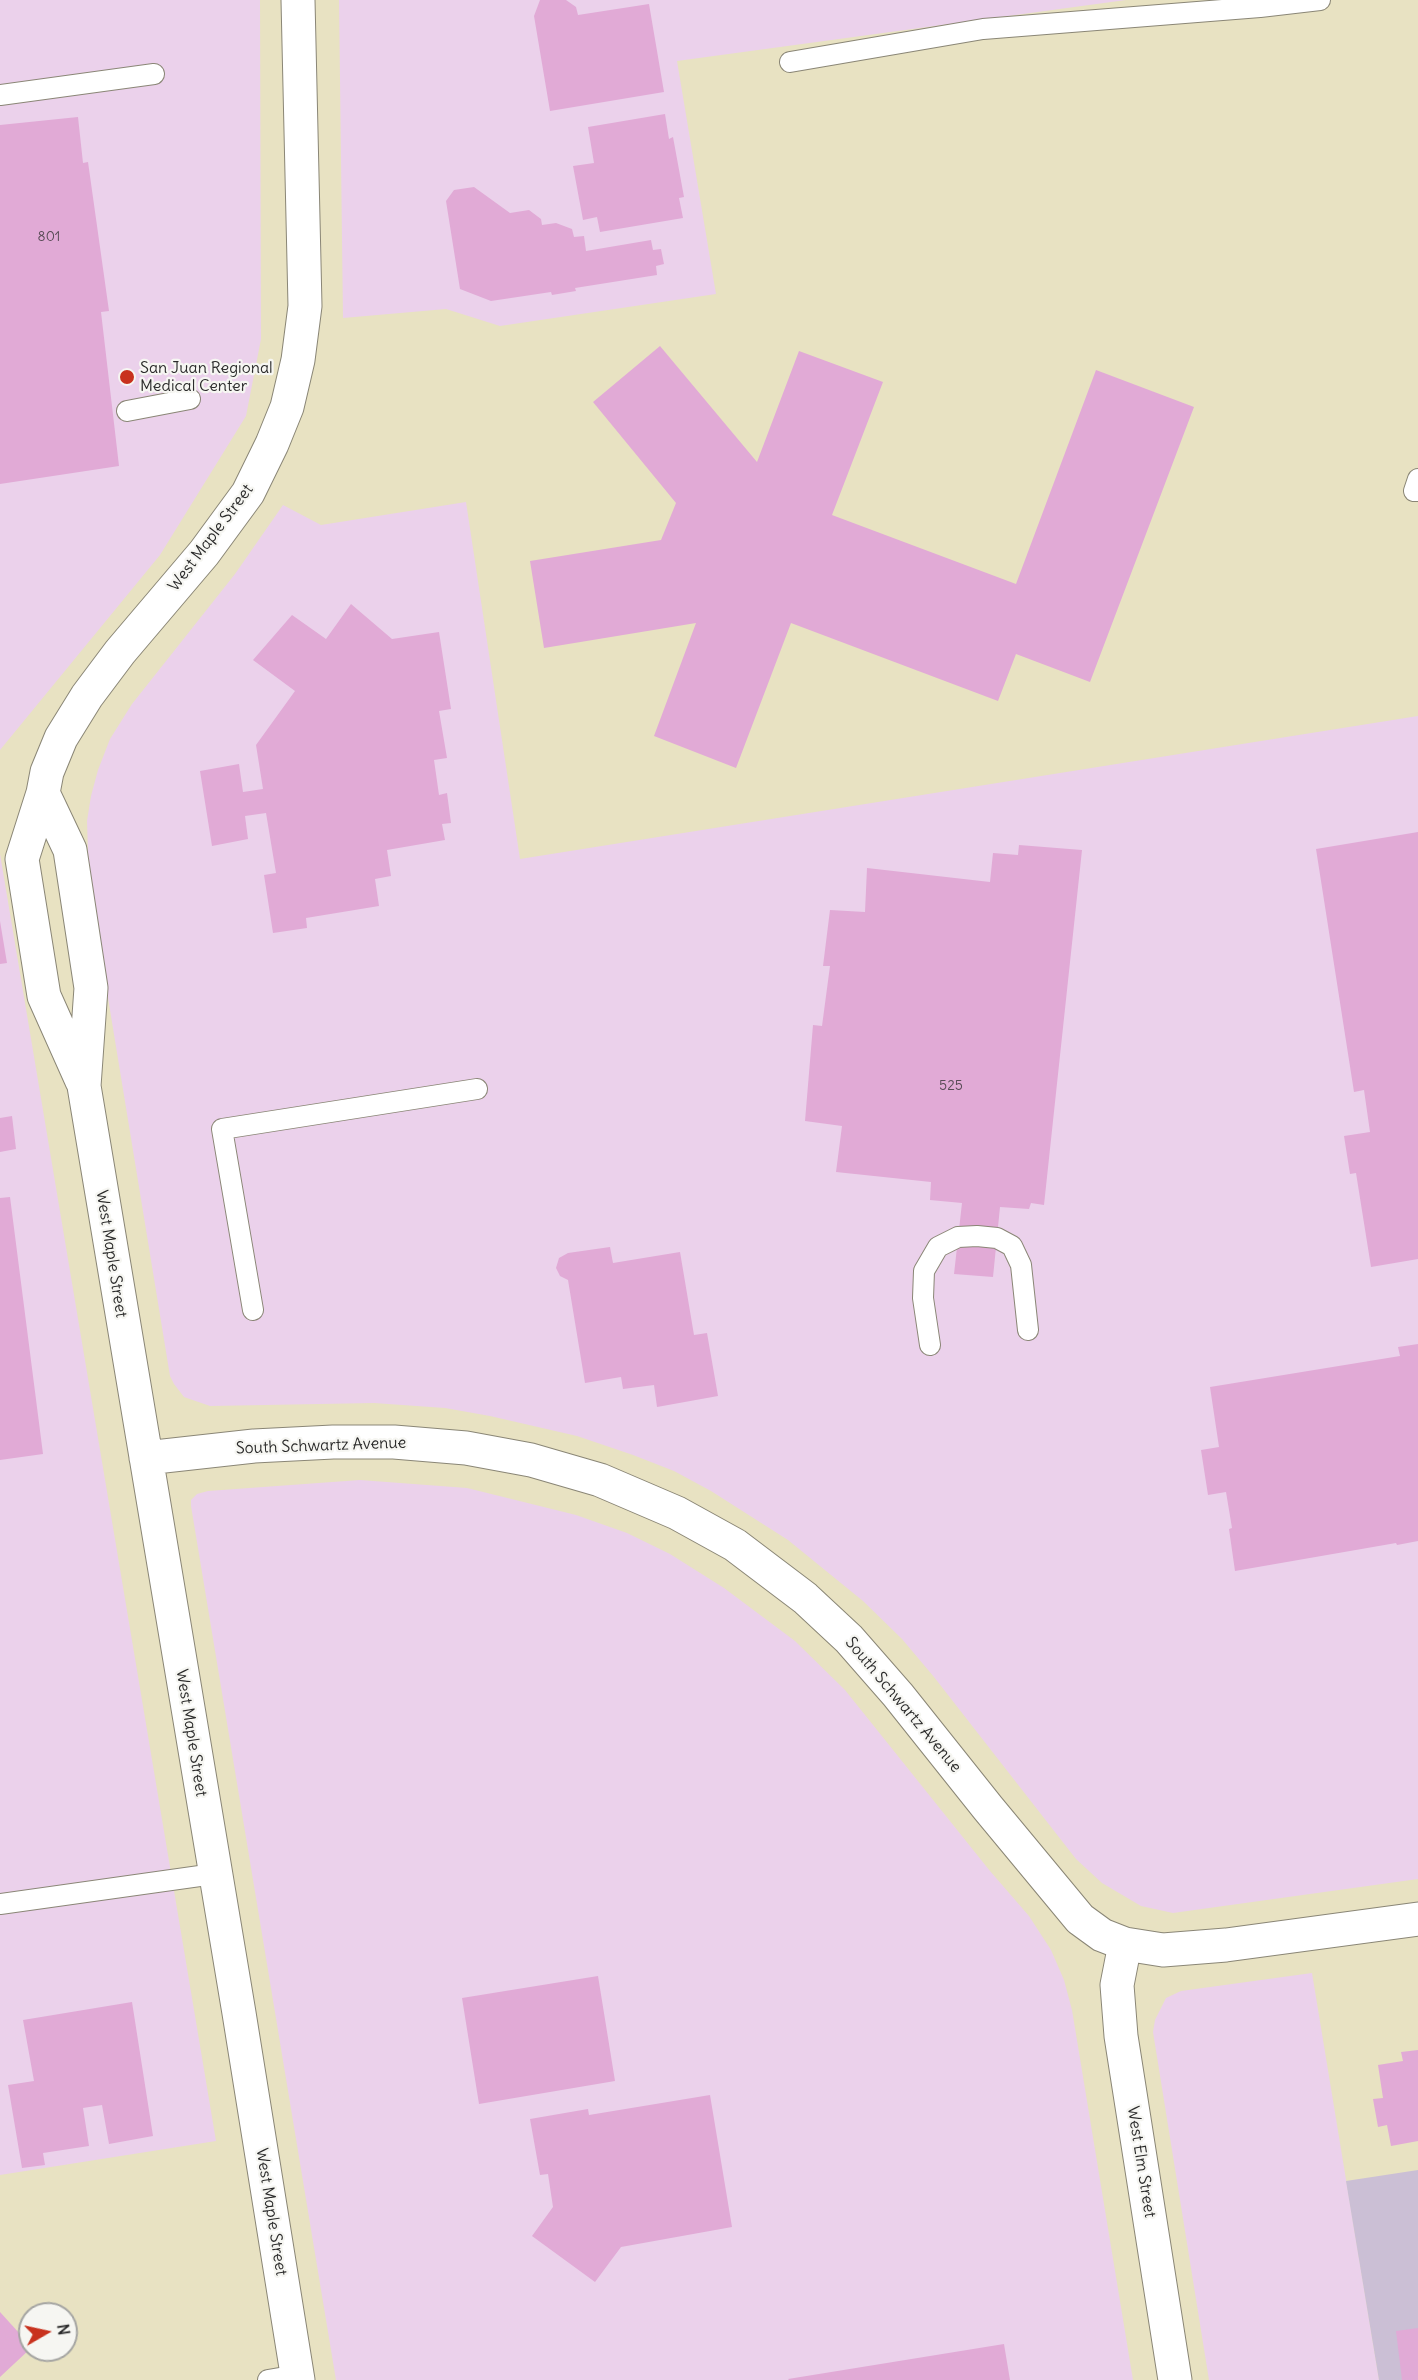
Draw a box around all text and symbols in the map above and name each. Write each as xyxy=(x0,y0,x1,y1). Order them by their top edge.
house number: 801 xyxy=(38,229,60,245)
place label: San Juan Regional Medical Center xyxy=(140,358,273,396)
marker: San Juan Regional Medical Center xyxy=(118,368,136,386)
street label: West Maple Street xyxy=(165,481,257,595)
house number: 525 xyxy=(939,1078,963,1094)
street label: West Maple Street xyxy=(91,1189,131,1319)
street label: South Schwartz Avenue xyxy=(235,1433,407,1459)
street label: South Schwartz Avenue xyxy=(841,1634,965,1776)
street label: West Maple Street xyxy=(171,1668,211,1798)
street label: West Elm Street xyxy=(1123,2105,1159,2219)
street label: West Maple Street xyxy=(251,2147,291,2277)
north arrow xyxy=(18,2302,78,2362)
text: N xyxy=(53,2322,75,2337)

